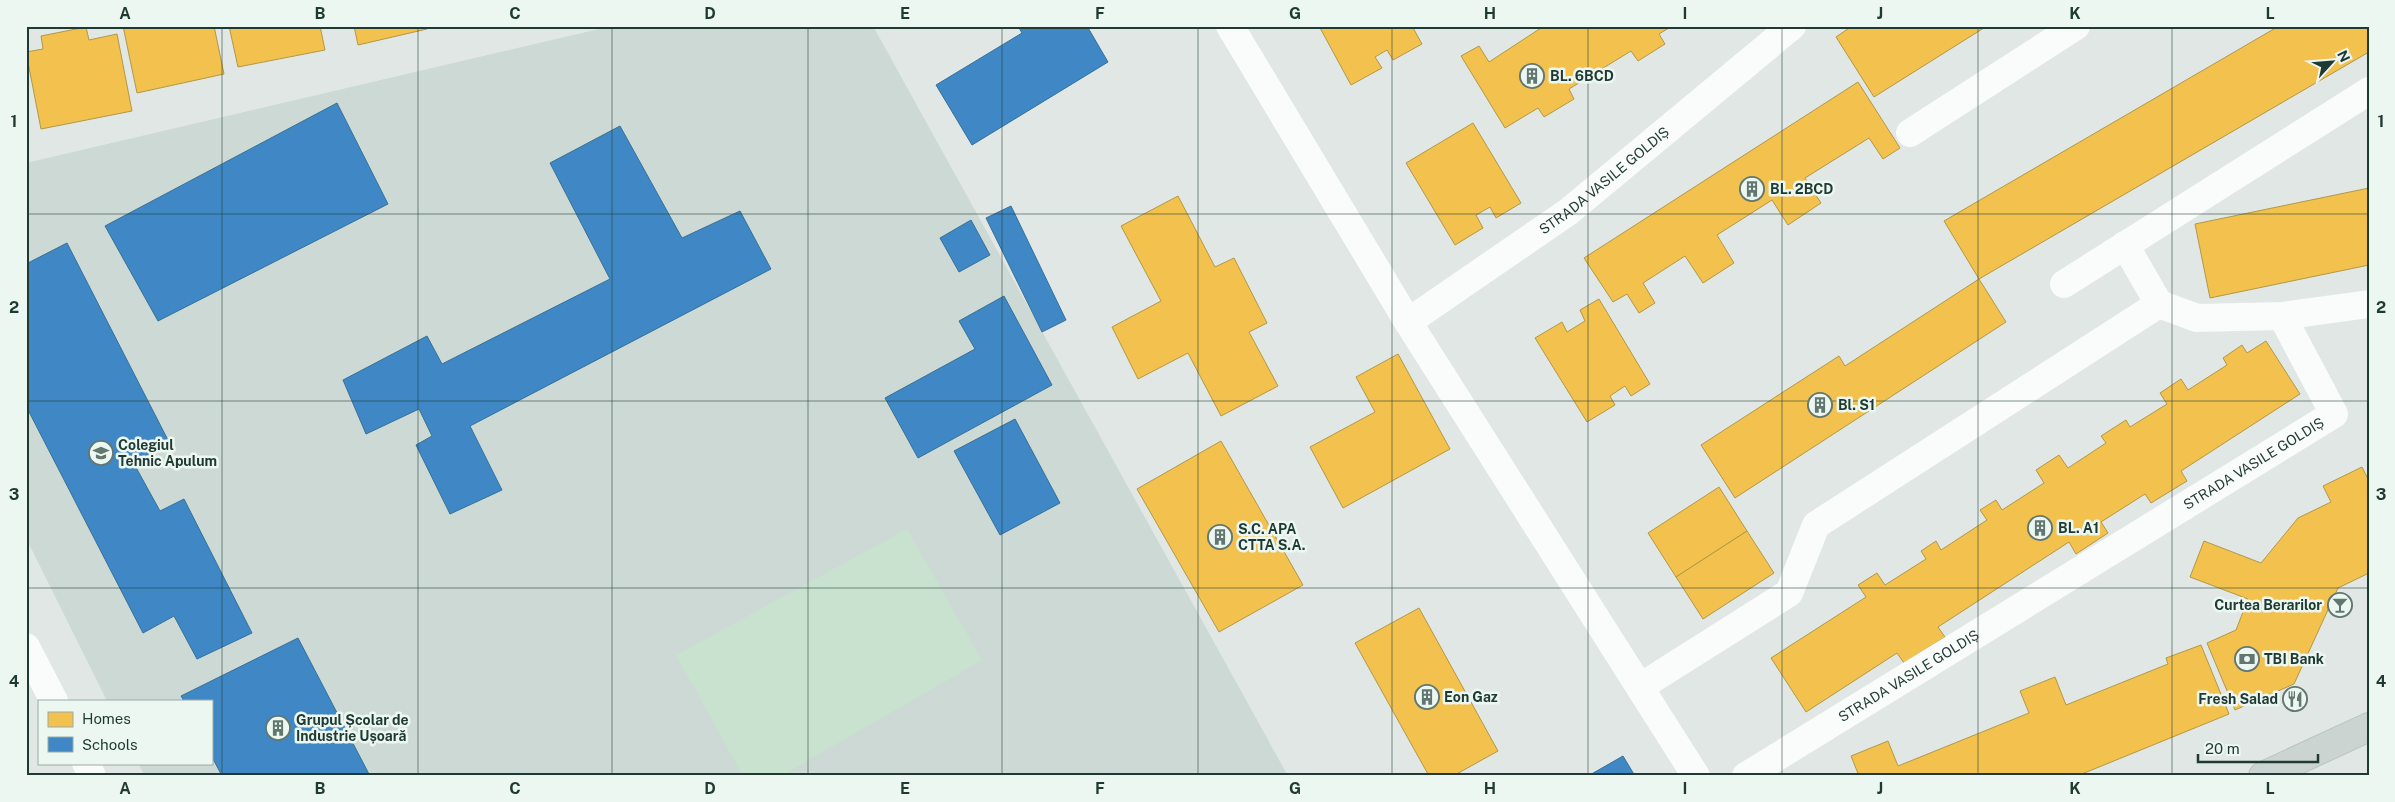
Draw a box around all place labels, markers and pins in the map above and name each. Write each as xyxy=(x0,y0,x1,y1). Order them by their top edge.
building icon: BL. 6BCD xyxy=(1519,63,1545,89)
place label: BL. 6BCD xyxy=(1550,68,1614,84)
building icon: BL. 2BCD xyxy=(1739,176,1765,202)
place label: BL. 2BCD xyxy=(1770,181,1833,197)
building icon: Bl. S1 xyxy=(1807,392,1833,418)
place label: Bl. S1 xyxy=(1838,397,1875,413)
place label: Colegiul Tehnic Apulum xyxy=(118,437,217,469)
school or university icon: Colegiul Tehnic Apulum xyxy=(88,440,114,466)
building icon: BL. A1 xyxy=(2027,515,2053,541)
place label: BL. A1 xyxy=(2058,520,2099,536)
place label: S.C. APA CTTA S.A. xyxy=(1238,521,1306,553)
building icon: S.C. APA CTTA S.A. xyxy=(1207,524,1233,550)
bar icon: Curtea Berarilor xyxy=(2327,592,2353,618)
place label: Curtea Berarilor xyxy=(2214,597,2322,613)
bank icon: TBI Bank xyxy=(2234,646,2260,672)
place label: TBI Bank xyxy=(2264,651,2324,667)
building icon: Eon Gaz xyxy=(1414,684,1440,710)
restaurant icon: Fresh Salad xyxy=(2282,686,2308,712)
place label: Eon Gaz xyxy=(1444,689,1498,705)
place label: Fresh Salad xyxy=(2198,691,2278,707)
place label: Grupul Școlar de Industrie Ușoară xyxy=(296,712,409,744)
building icon: Grupul Școlar de Industrie Ușoară xyxy=(265,715,291,741)

